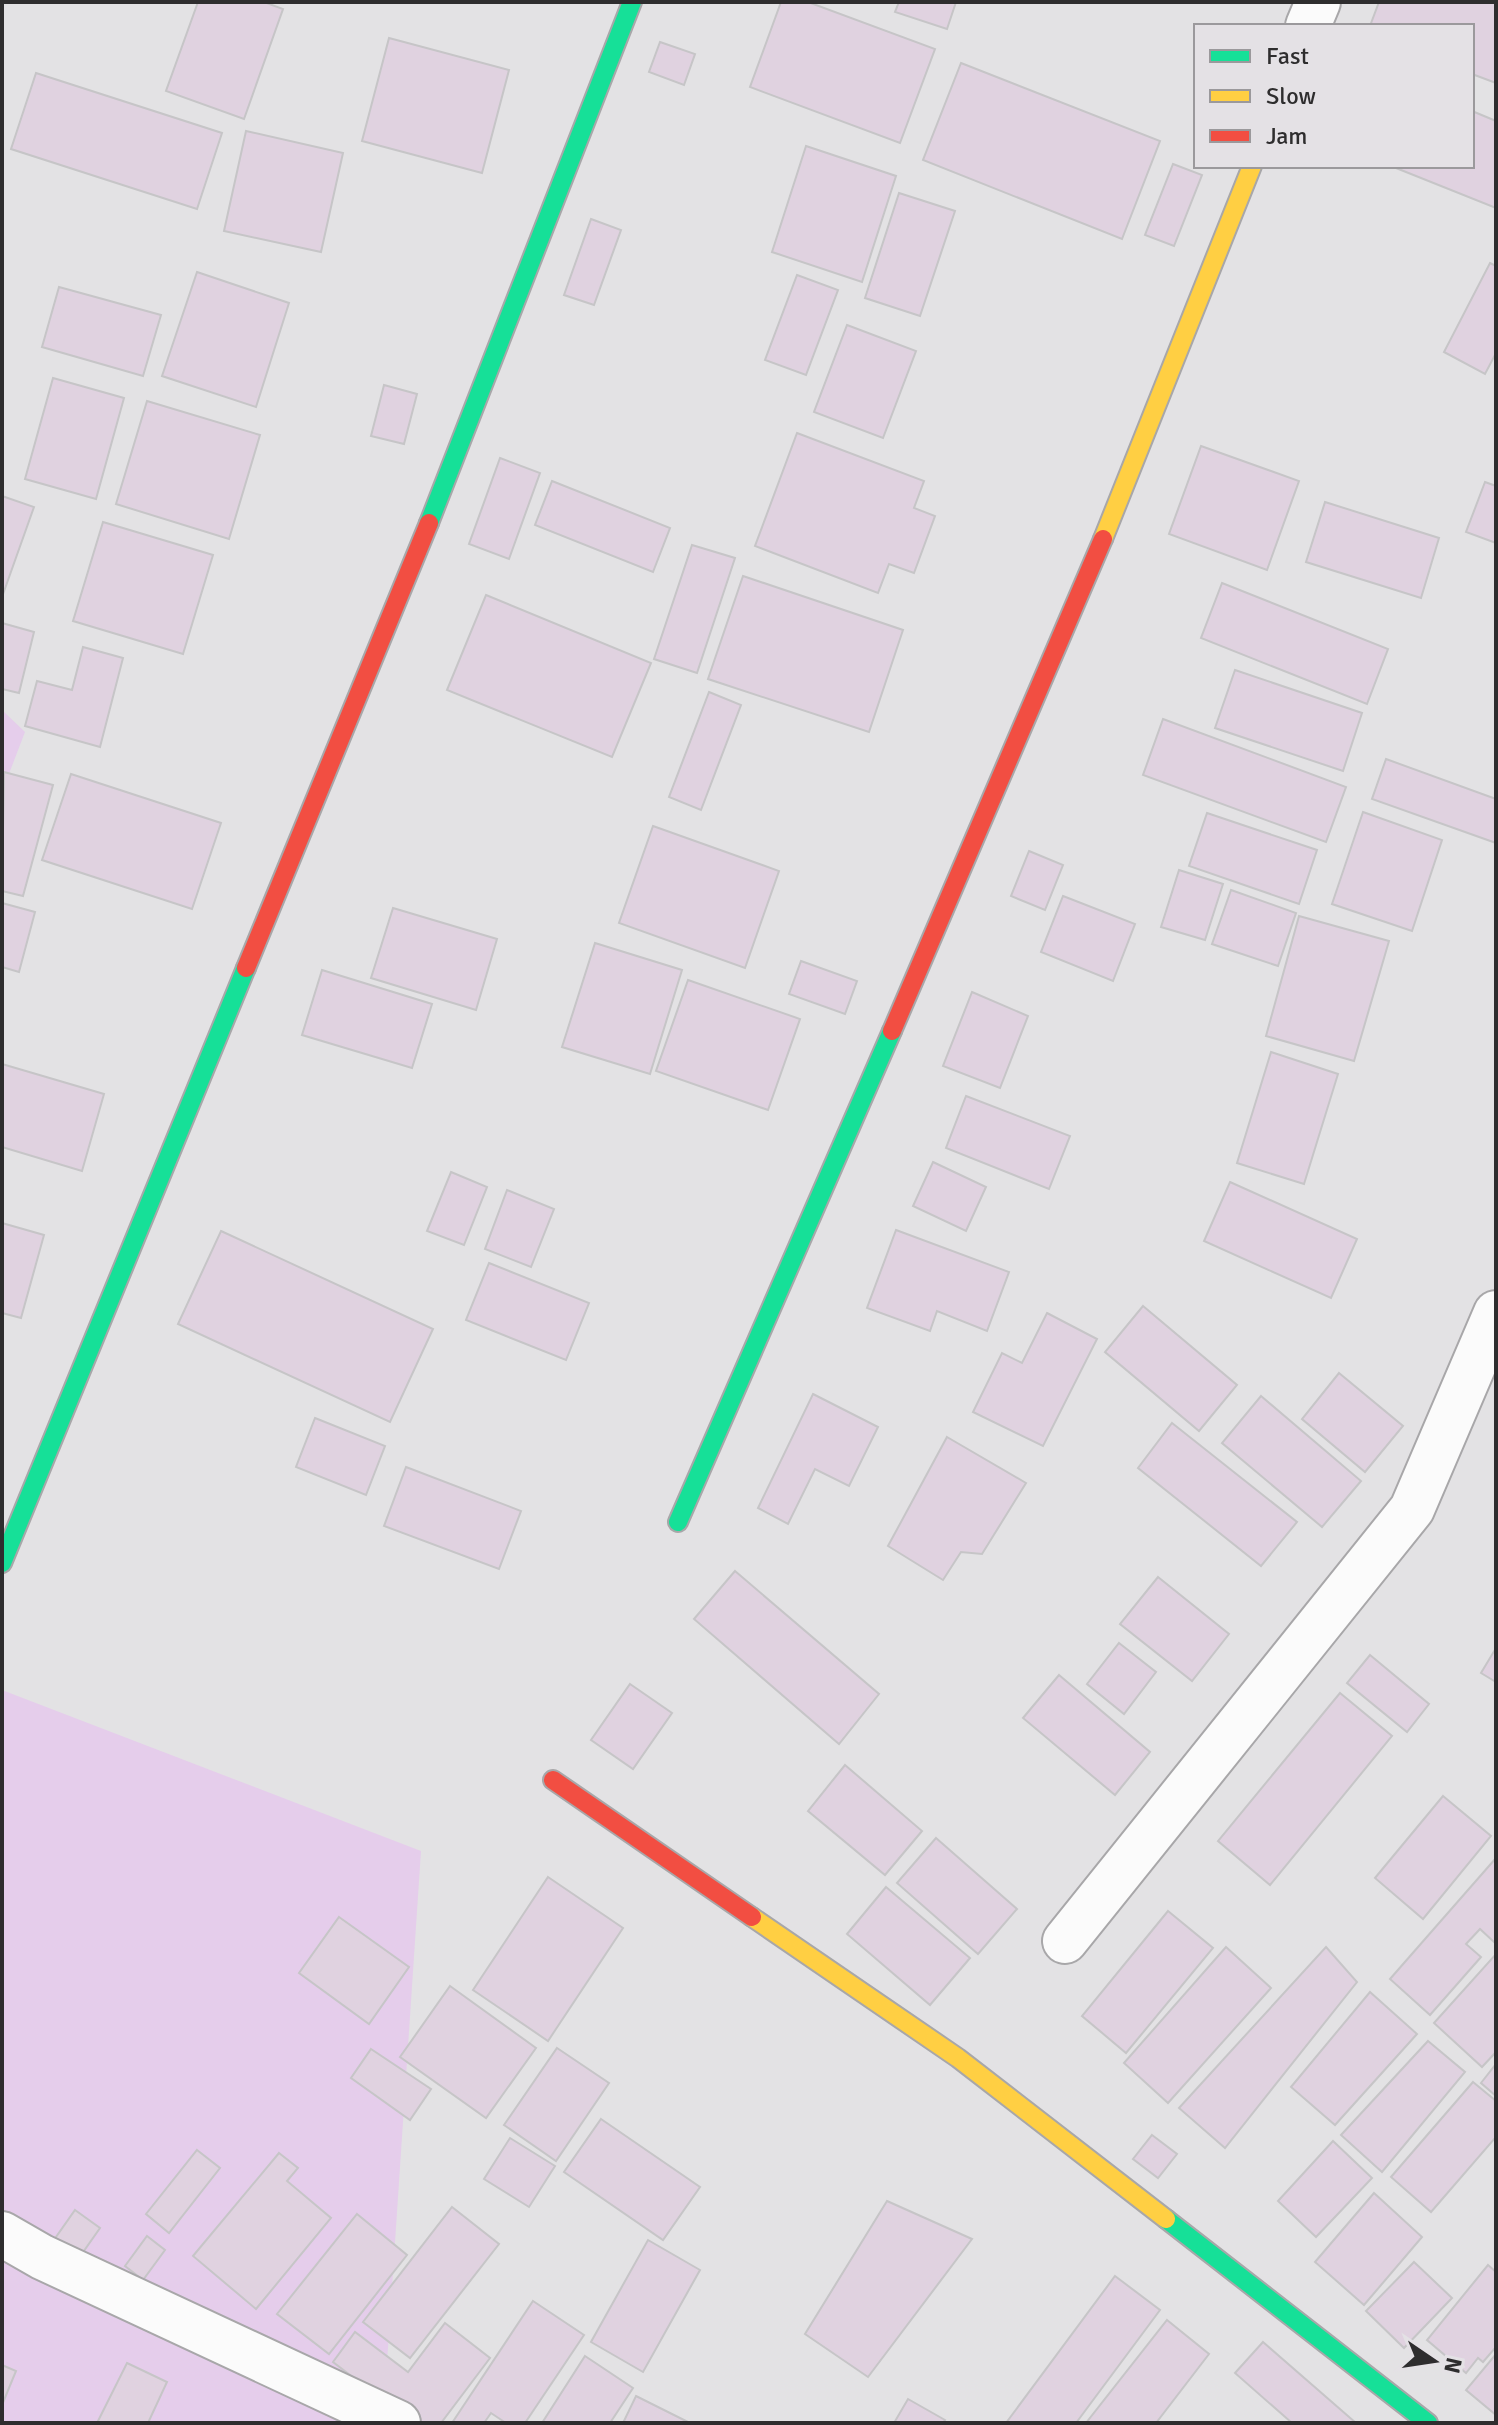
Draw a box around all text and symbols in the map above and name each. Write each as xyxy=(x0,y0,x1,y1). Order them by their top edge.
legend xyxy=(1194,24,1474,168)
text: Fast xyxy=(1266,41,1309,71)
text: Slow xyxy=(1266,81,1316,111)
text: Jam xyxy=(1266,121,1307,151)
north arrow xyxy=(1394,2321,1474,2401)
text: N xyxy=(1438,2355,1468,2376)

